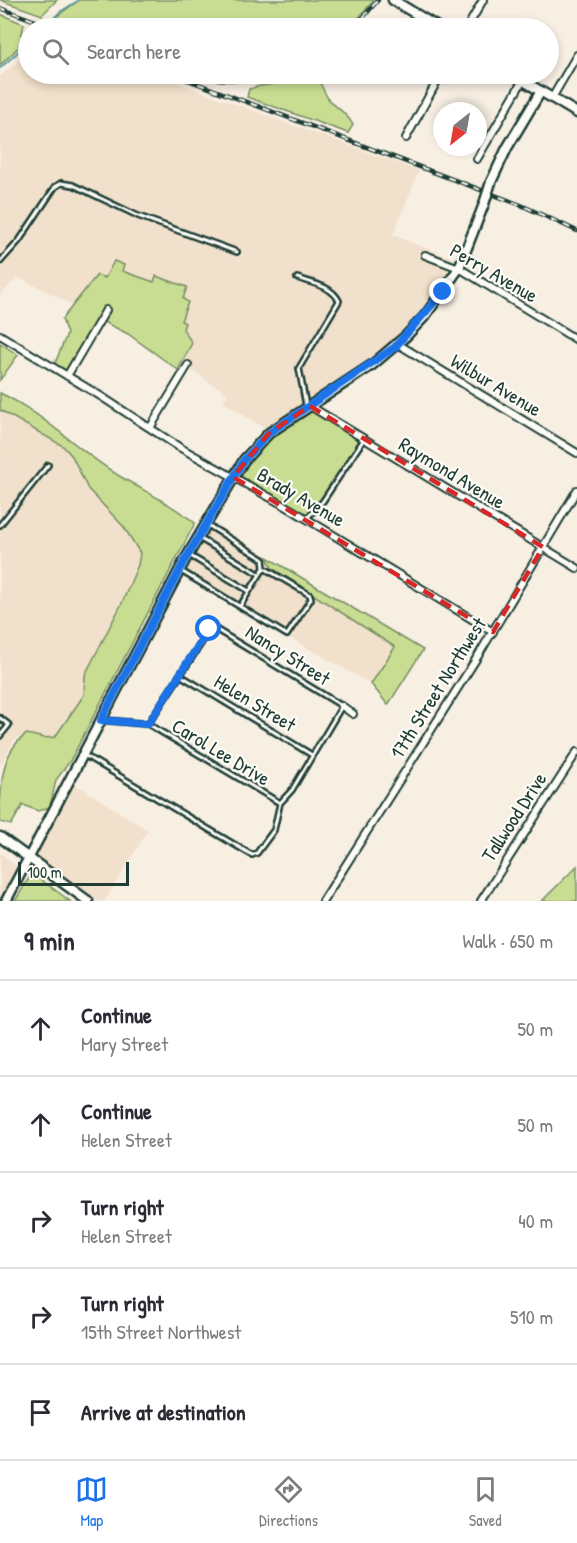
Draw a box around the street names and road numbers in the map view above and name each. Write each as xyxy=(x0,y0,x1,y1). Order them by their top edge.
street label: Perry Avenue xyxy=(446,237,543,308)
street label: Wilbur Avenue xyxy=(446,347,547,422)
street label: Raymond Avenue xyxy=(394,430,510,515)
street label: Brady Avenue xyxy=(252,461,350,533)
street label: 17th Street Northwest xyxy=(383,611,492,763)
street label: Nancy Street xyxy=(241,618,337,692)
street label: Helen Street xyxy=(209,668,302,738)
street label: Carol Lee Drive xyxy=(167,712,275,792)
street label: Tallwood Drive xyxy=(475,767,552,867)

